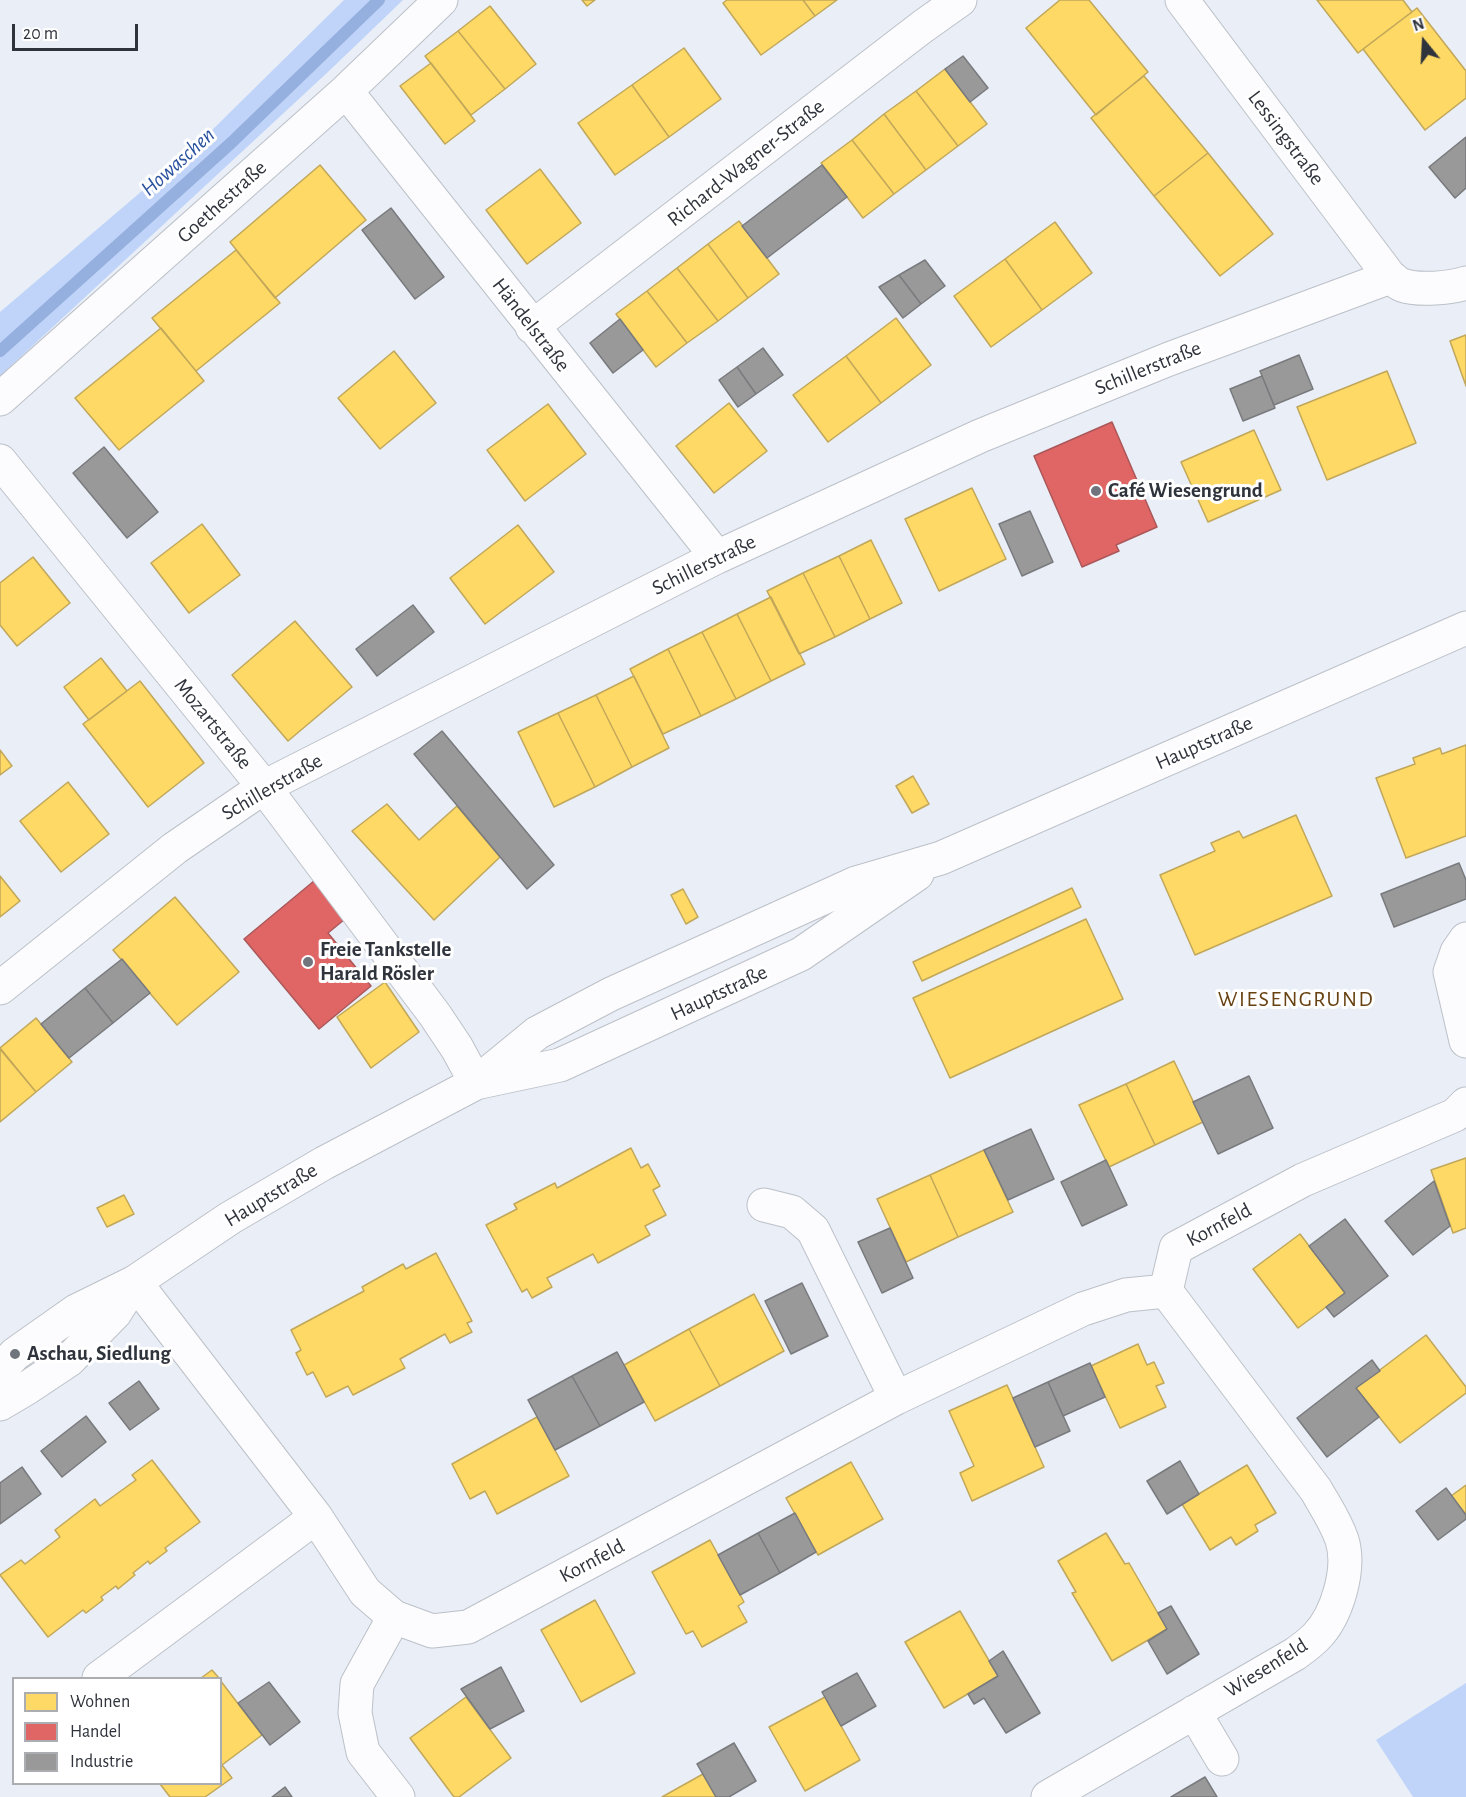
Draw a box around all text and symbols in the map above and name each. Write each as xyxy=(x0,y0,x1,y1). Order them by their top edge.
scale bar xyxy=(15,12,141,50)
north arrow xyxy=(1394,12,1454,72)
text: N xyxy=(1411,16,1426,34)
text: 20 m xyxy=(23,25,58,43)
street label: Lessingstraße xyxy=(1242,86,1330,190)
street label: Richard-Wagner-Straße xyxy=(662,94,830,232)
water label: Howaschen xyxy=(136,122,220,202)
street label: Goethestraße xyxy=(172,155,272,249)
street label: Händelstraße xyxy=(487,273,575,377)
street label: Schillerstraße xyxy=(1091,335,1205,401)
place label: Café Wiesengrund xyxy=(1108,478,1263,504)
marker: Café Wiesengrund xyxy=(1089,484,1103,498)
street label: Schillerstraße xyxy=(648,529,760,601)
street label: Mozartstraße xyxy=(169,673,257,775)
street label: Hauptstraße xyxy=(1151,710,1257,776)
street label: Schillerstraße xyxy=(217,748,327,826)
place label: Freie Tankstelle Harald Rösler xyxy=(320,937,451,987)
marker: Freie Tankstelle Harald Rösler xyxy=(301,955,315,969)
street label: Hauptstraße xyxy=(667,960,771,1026)
district label: WIESENGRUND xyxy=(1218,986,1374,1012)
street label: Hauptstraße xyxy=(220,1157,322,1233)
street label: Kornfeld xyxy=(1182,1197,1256,1253)
place label: Aschau, Siedlung xyxy=(27,1341,171,1367)
marker: Aschau, Siedlung xyxy=(8,1347,22,1361)
street label: Kornfeld xyxy=(555,1533,629,1589)
street label: Wiesenfeld xyxy=(1220,1633,1312,1703)
legend xyxy=(12,1677,222,1785)
text: Wohnen xyxy=(70,1693,130,1711)
text: Handel xyxy=(70,1723,121,1741)
text: Industrie xyxy=(70,1753,133,1771)

